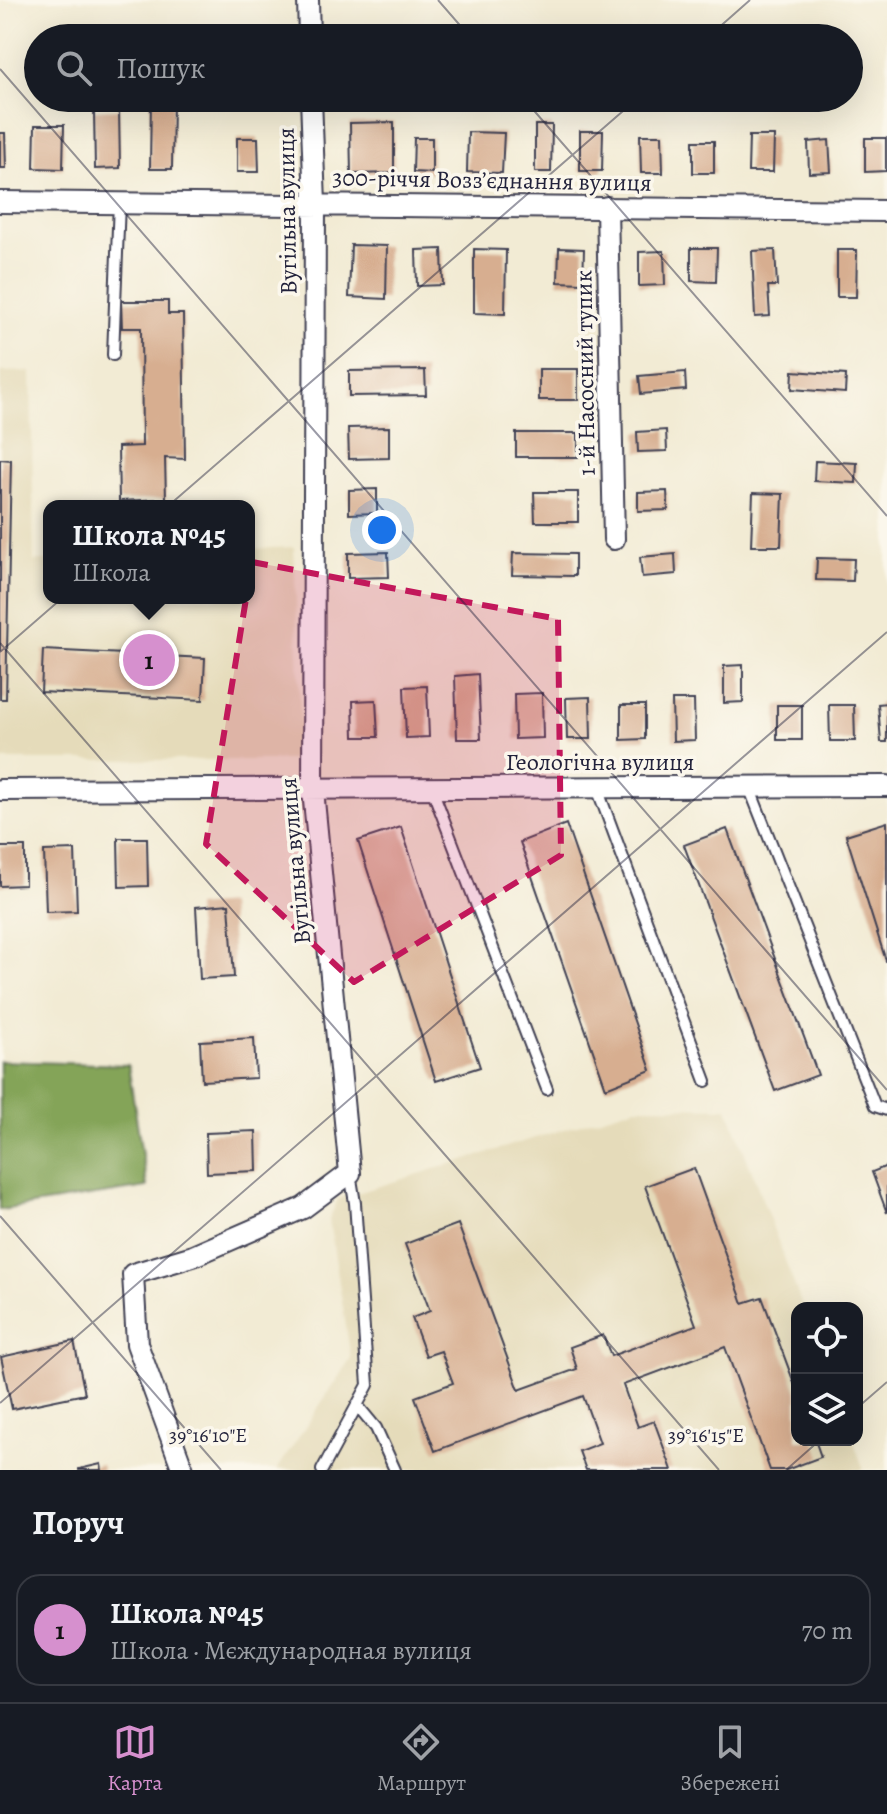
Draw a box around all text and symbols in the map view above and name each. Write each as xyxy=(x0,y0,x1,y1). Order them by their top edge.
search box xyxy=(24,24,863,112)
icon: search xyxy=(52,46,96,90)
text: Пошук xyxy=(116,48,206,88)
street label: Вугільна вулиця xyxy=(270,127,304,295)
street label: 300-річчя Возз’єднання вулиця xyxy=(332,161,652,199)
street label: 1-й Насосний тупик xyxy=(567,270,603,476)
popup xyxy=(43,500,255,604)
your location xyxy=(362,510,402,550)
text: Школа №45 xyxy=(72,515,226,555)
text: Школа xyxy=(72,555,150,590)
pin: 1 xyxy=(123,630,175,690)
street label: Геологічна вулиця xyxy=(506,746,694,778)
street label: Вугільна вулиця xyxy=(272,776,318,946)
map controls xyxy=(791,1302,863,1446)
button: locate xyxy=(791,1302,863,1374)
button: layers xyxy=(791,1374,863,1446)
text: 39°16'10"E xyxy=(169,1422,247,1449)
text: 39°16'15"E xyxy=(668,1422,744,1449)
text: Поруч xyxy=(32,1499,124,1546)
text: Школа №45 xyxy=(110,1593,264,1633)
text: 1 xyxy=(55,1613,65,1648)
text: 70 m xyxy=(801,1613,853,1648)
text: Школа · Мєждународная вулиця xyxy=(110,1633,472,1668)
tab: Карта xyxy=(107,1720,163,1798)
tab: Маршрут xyxy=(377,1720,466,1798)
tab: Збережені xyxy=(680,1720,780,1798)

